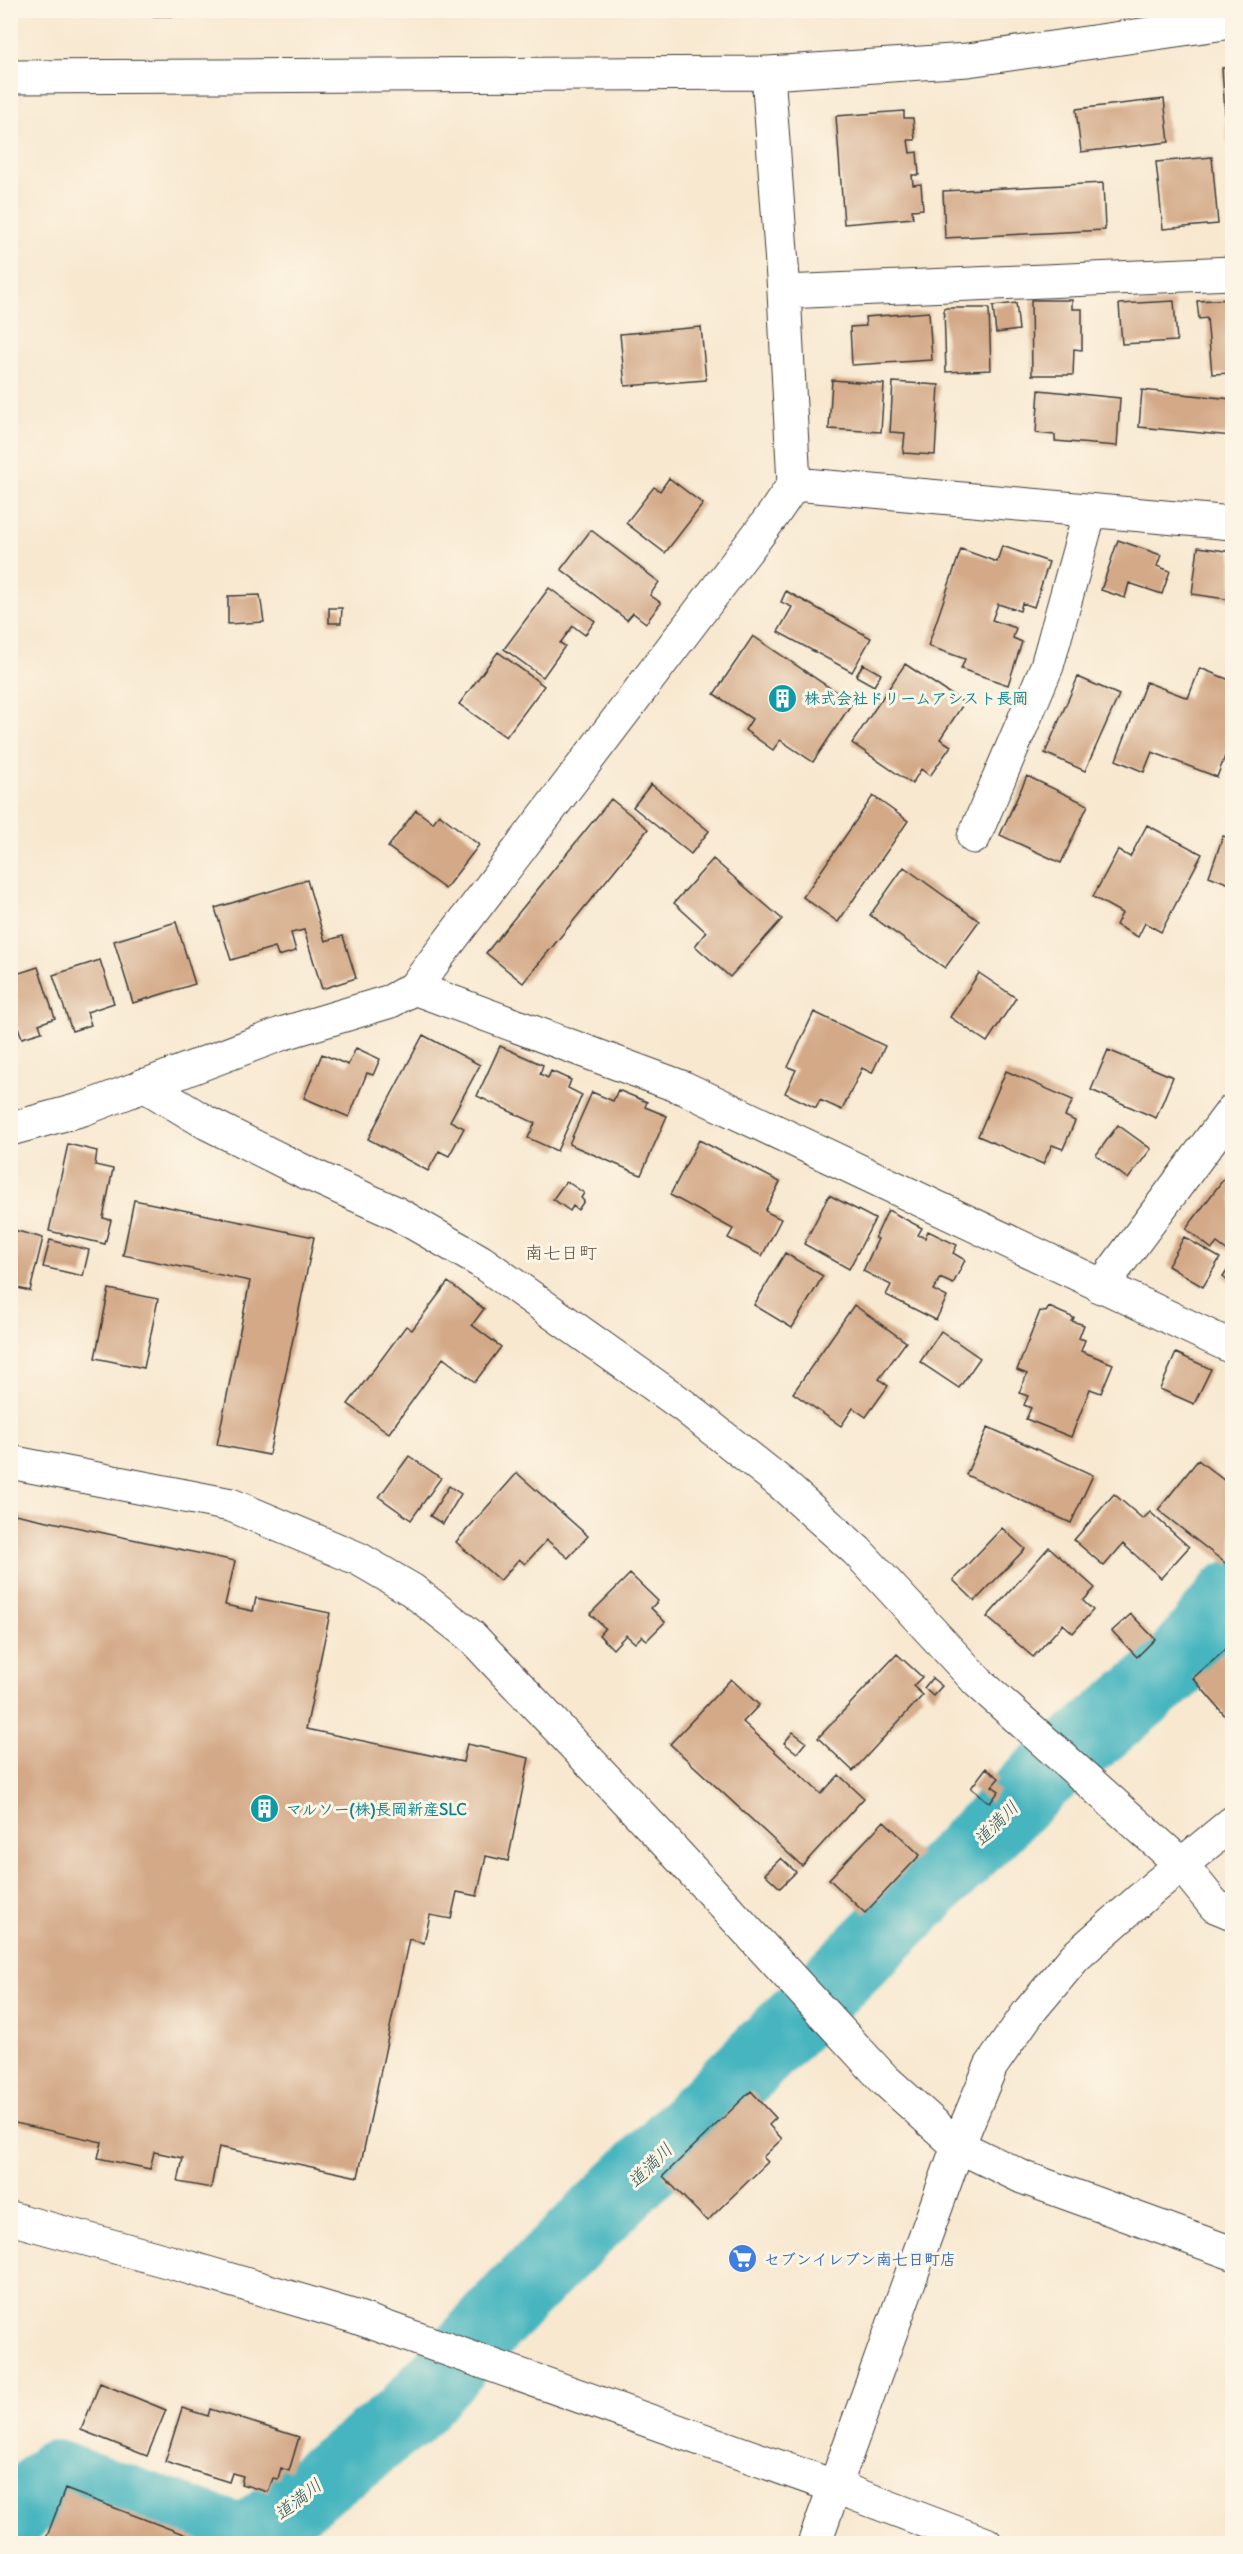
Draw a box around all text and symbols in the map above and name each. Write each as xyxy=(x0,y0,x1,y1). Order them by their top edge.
building icon: 株式会社ドリームアシスト長岡 xyxy=(767,682,799,714)
place label: 株式会社ドリームアシスト長岡 xyxy=(804,688,1028,708)
district label: 南七日町 xyxy=(525,1241,597,1264)
building icon: マルソー(株)長岡新産SLC xyxy=(249,1793,281,1825)
water label: 道満川 xyxy=(969,1796,1023,1850)
place label: マルソー(株)長岡新産SLC xyxy=(286,1799,467,1820)
water label: 道満川 xyxy=(623,2138,677,2192)
supermarket icon: セブンイレブン南七日町店 xyxy=(727,2243,759,2275)
place label: セブンイレブン南七日町店 xyxy=(764,2249,956,2269)
water label: 道満川 xyxy=(270,2473,326,2525)

